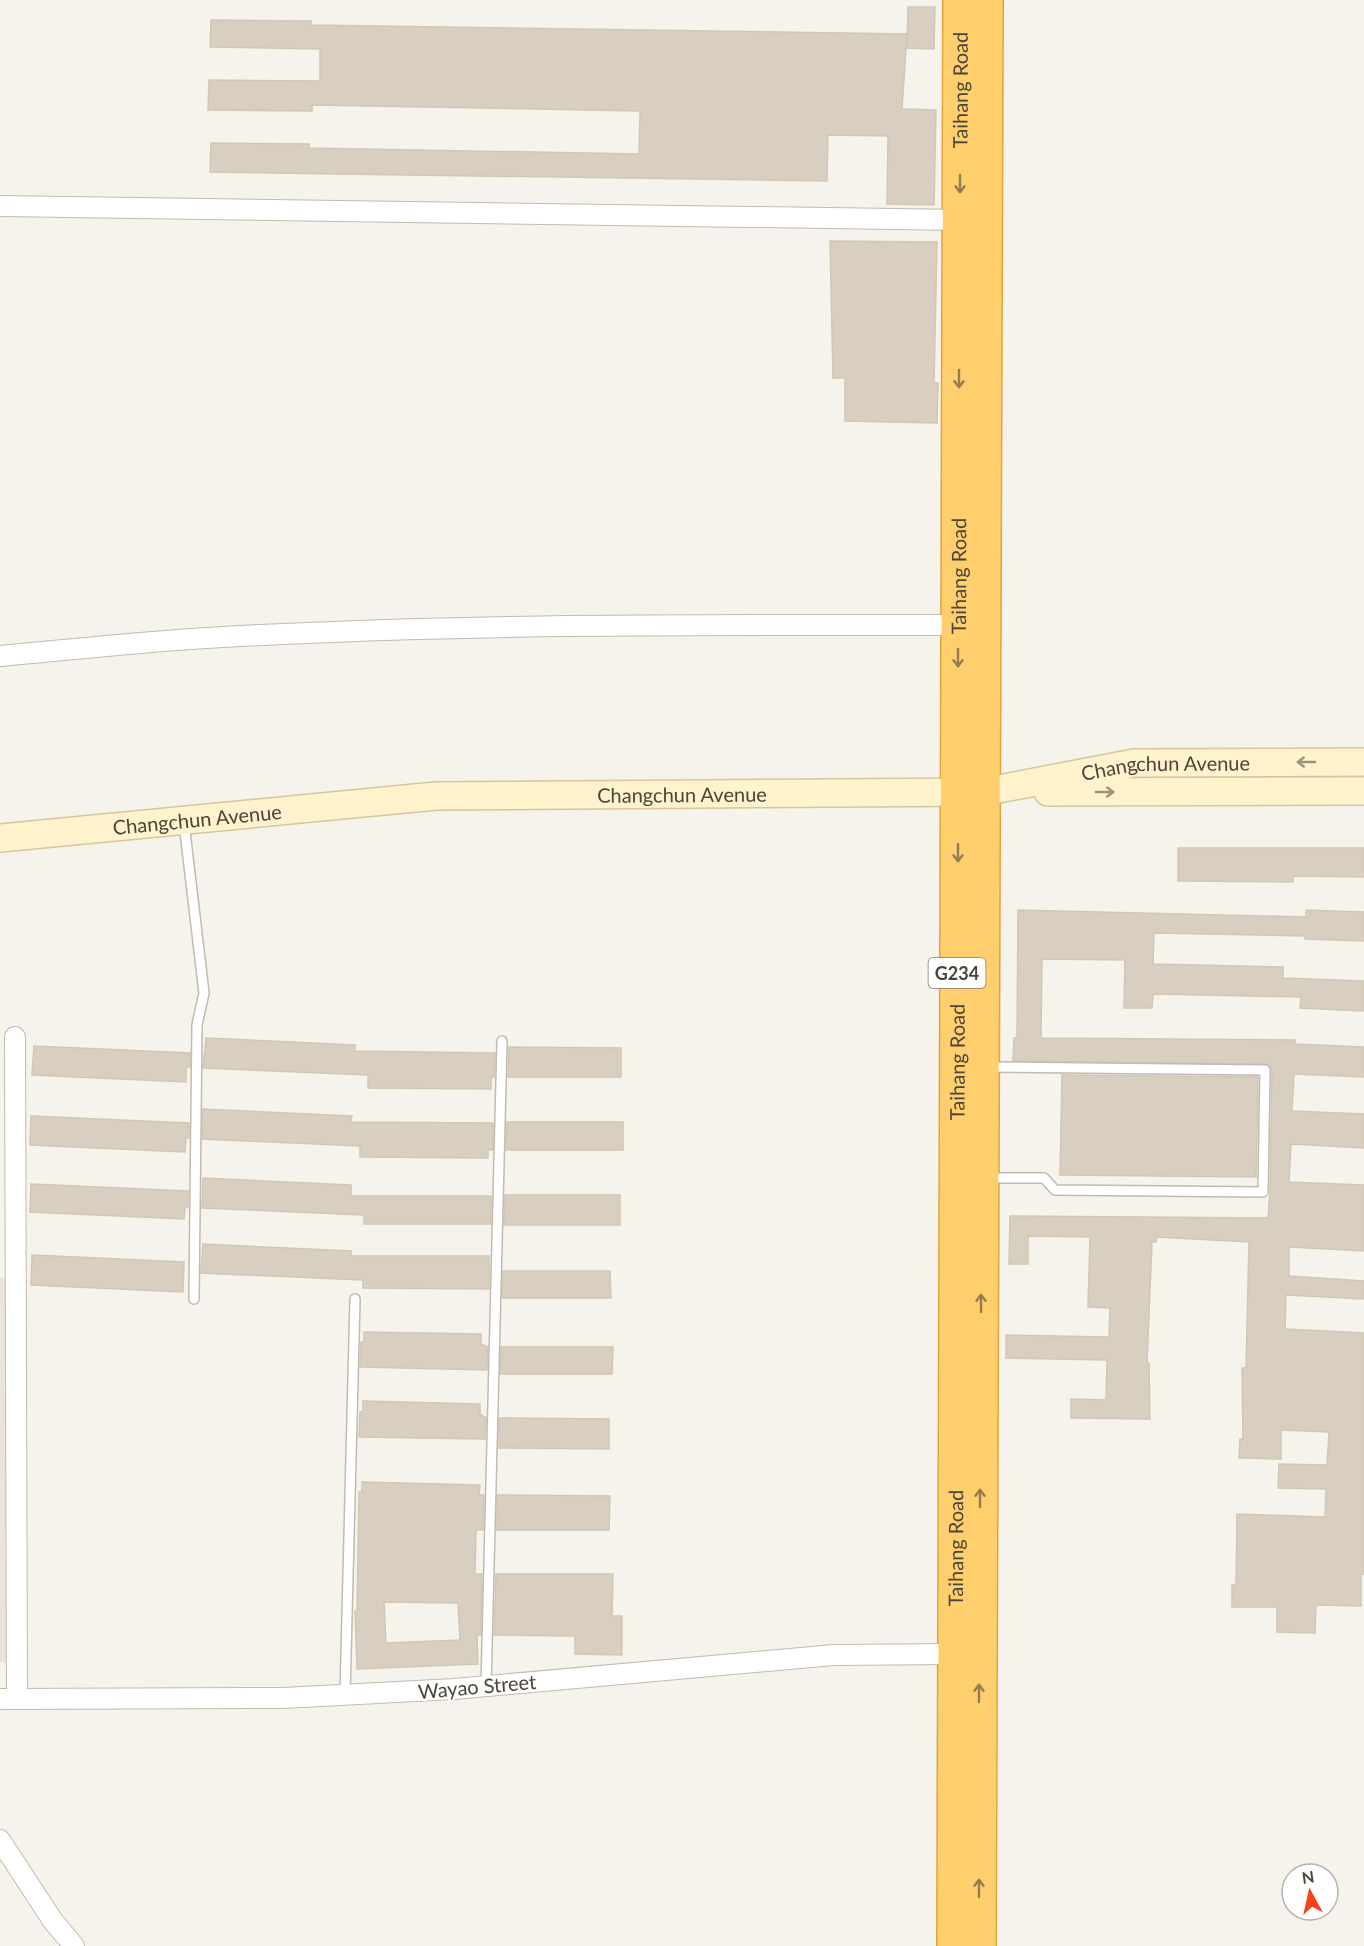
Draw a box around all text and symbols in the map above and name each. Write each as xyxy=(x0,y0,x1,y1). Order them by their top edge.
street label: Taihang Road xyxy=(948,32,972,148)
one-way arrow xyxy=(954,174,966,194)
one-way arrow xyxy=(953,369,965,389)
street label: Taihang Road xyxy=(946,518,970,634)
one-way arrow xyxy=(952,648,964,668)
street label: Changchun Avenue xyxy=(1079,750,1250,785)
one-way arrow xyxy=(1296,756,1316,768)
street label: Changchun Avenue xyxy=(597,782,767,807)
one-way arrow xyxy=(1094,786,1114,798)
street label: Changchun Avenue xyxy=(111,799,283,839)
one-way arrow xyxy=(952,843,964,863)
road number: G234 xyxy=(928,958,986,988)
street label: Taihang Road xyxy=(945,1004,969,1120)
one-way arrow xyxy=(975,1293,987,1313)
one-way arrow xyxy=(974,1488,986,1508)
street label: Taihang Road xyxy=(943,1490,967,1606)
street label: Wayao Street xyxy=(417,1669,537,1703)
one-way arrow xyxy=(973,1683,985,1703)
north arrow xyxy=(1280,1862,1340,1922)
text: N xyxy=(1300,1866,1315,1887)
one-way arrow xyxy=(973,1878,985,1898)

